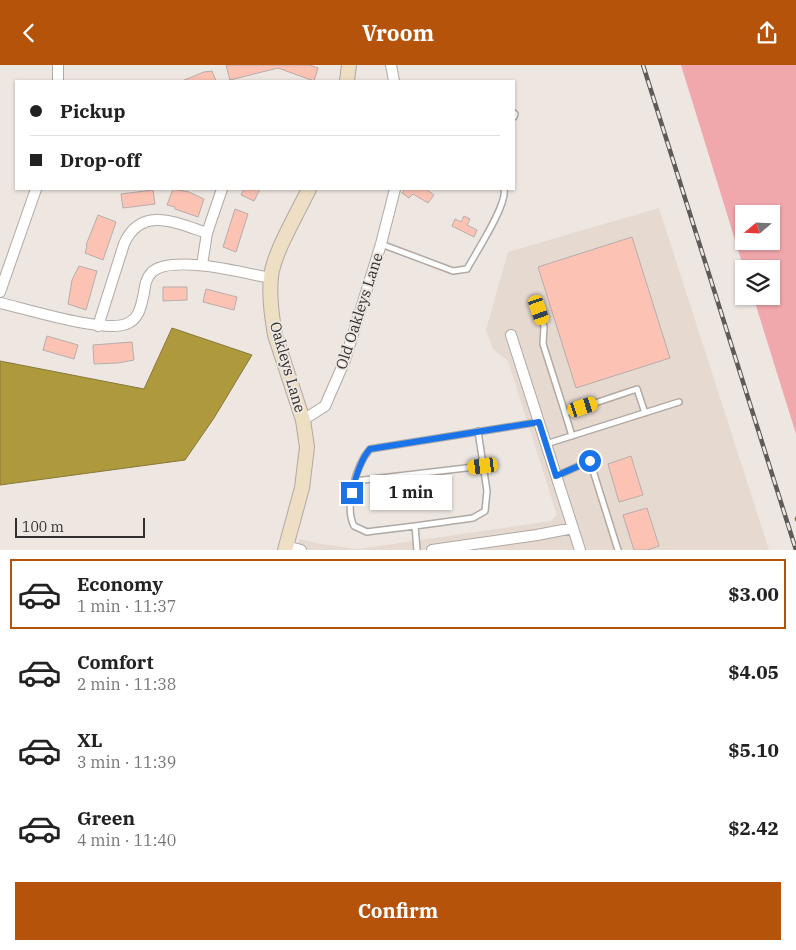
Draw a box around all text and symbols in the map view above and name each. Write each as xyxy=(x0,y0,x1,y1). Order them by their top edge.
text: Vroom xyxy=(362,18,434,47)
icon: back xyxy=(15,19,43,47)
icon: share xyxy=(753,19,781,47)
text: Pickup xyxy=(60,99,125,123)
text: Drop-off xyxy=(60,148,141,172)
north arrow xyxy=(735,205,780,250)
map controls xyxy=(735,205,780,305)
street label: Old Oakleys Lane xyxy=(331,250,387,372)
button: layers xyxy=(735,260,780,305)
car xyxy=(527,293,550,327)
street label: Oakleys Lane xyxy=(266,319,310,415)
car xyxy=(566,395,599,419)
route start xyxy=(579,450,601,472)
car xyxy=(467,457,498,475)
callout: 1 min xyxy=(370,475,452,511)
route end xyxy=(341,482,363,504)
text: 1 min xyxy=(389,482,433,502)
scale bar xyxy=(15,515,145,538)
text: 100 m xyxy=(22,518,64,536)
icon: car xyxy=(17,572,62,617)
text: Economy xyxy=(77,572,163,596)
text: $3.00 xyxy=(728,582,779,606)
text: 1 min · 11:37 xyxy=(77,596,176,616)
icon: car xyxy=(17,650,62,695)
text: Comfort xyxy=(77,650,154,674)
text: $4.05 xyxy=(728,660,779,684)
text: 2 min · 11:38 xyxy=(77,674,176,694)
icon: car xyxy=(17,728,62,773)
text: XL xyxy=(77,728,103,752)
text: $5.10 xyxy=(728,738,779,762)
text: 3 min · 11:39 xyxy=(77,752,176,772)
icon: car xyxy=(17,806,62,851)
text: Green xyxy=(77,806,135,830)
text: $2.42 xyxy=(728,816,779,840)
text: 4 min · 11:40 xyxy=(77,830,176,850)
button: Confirm xyxy=(15,882,781,940)

